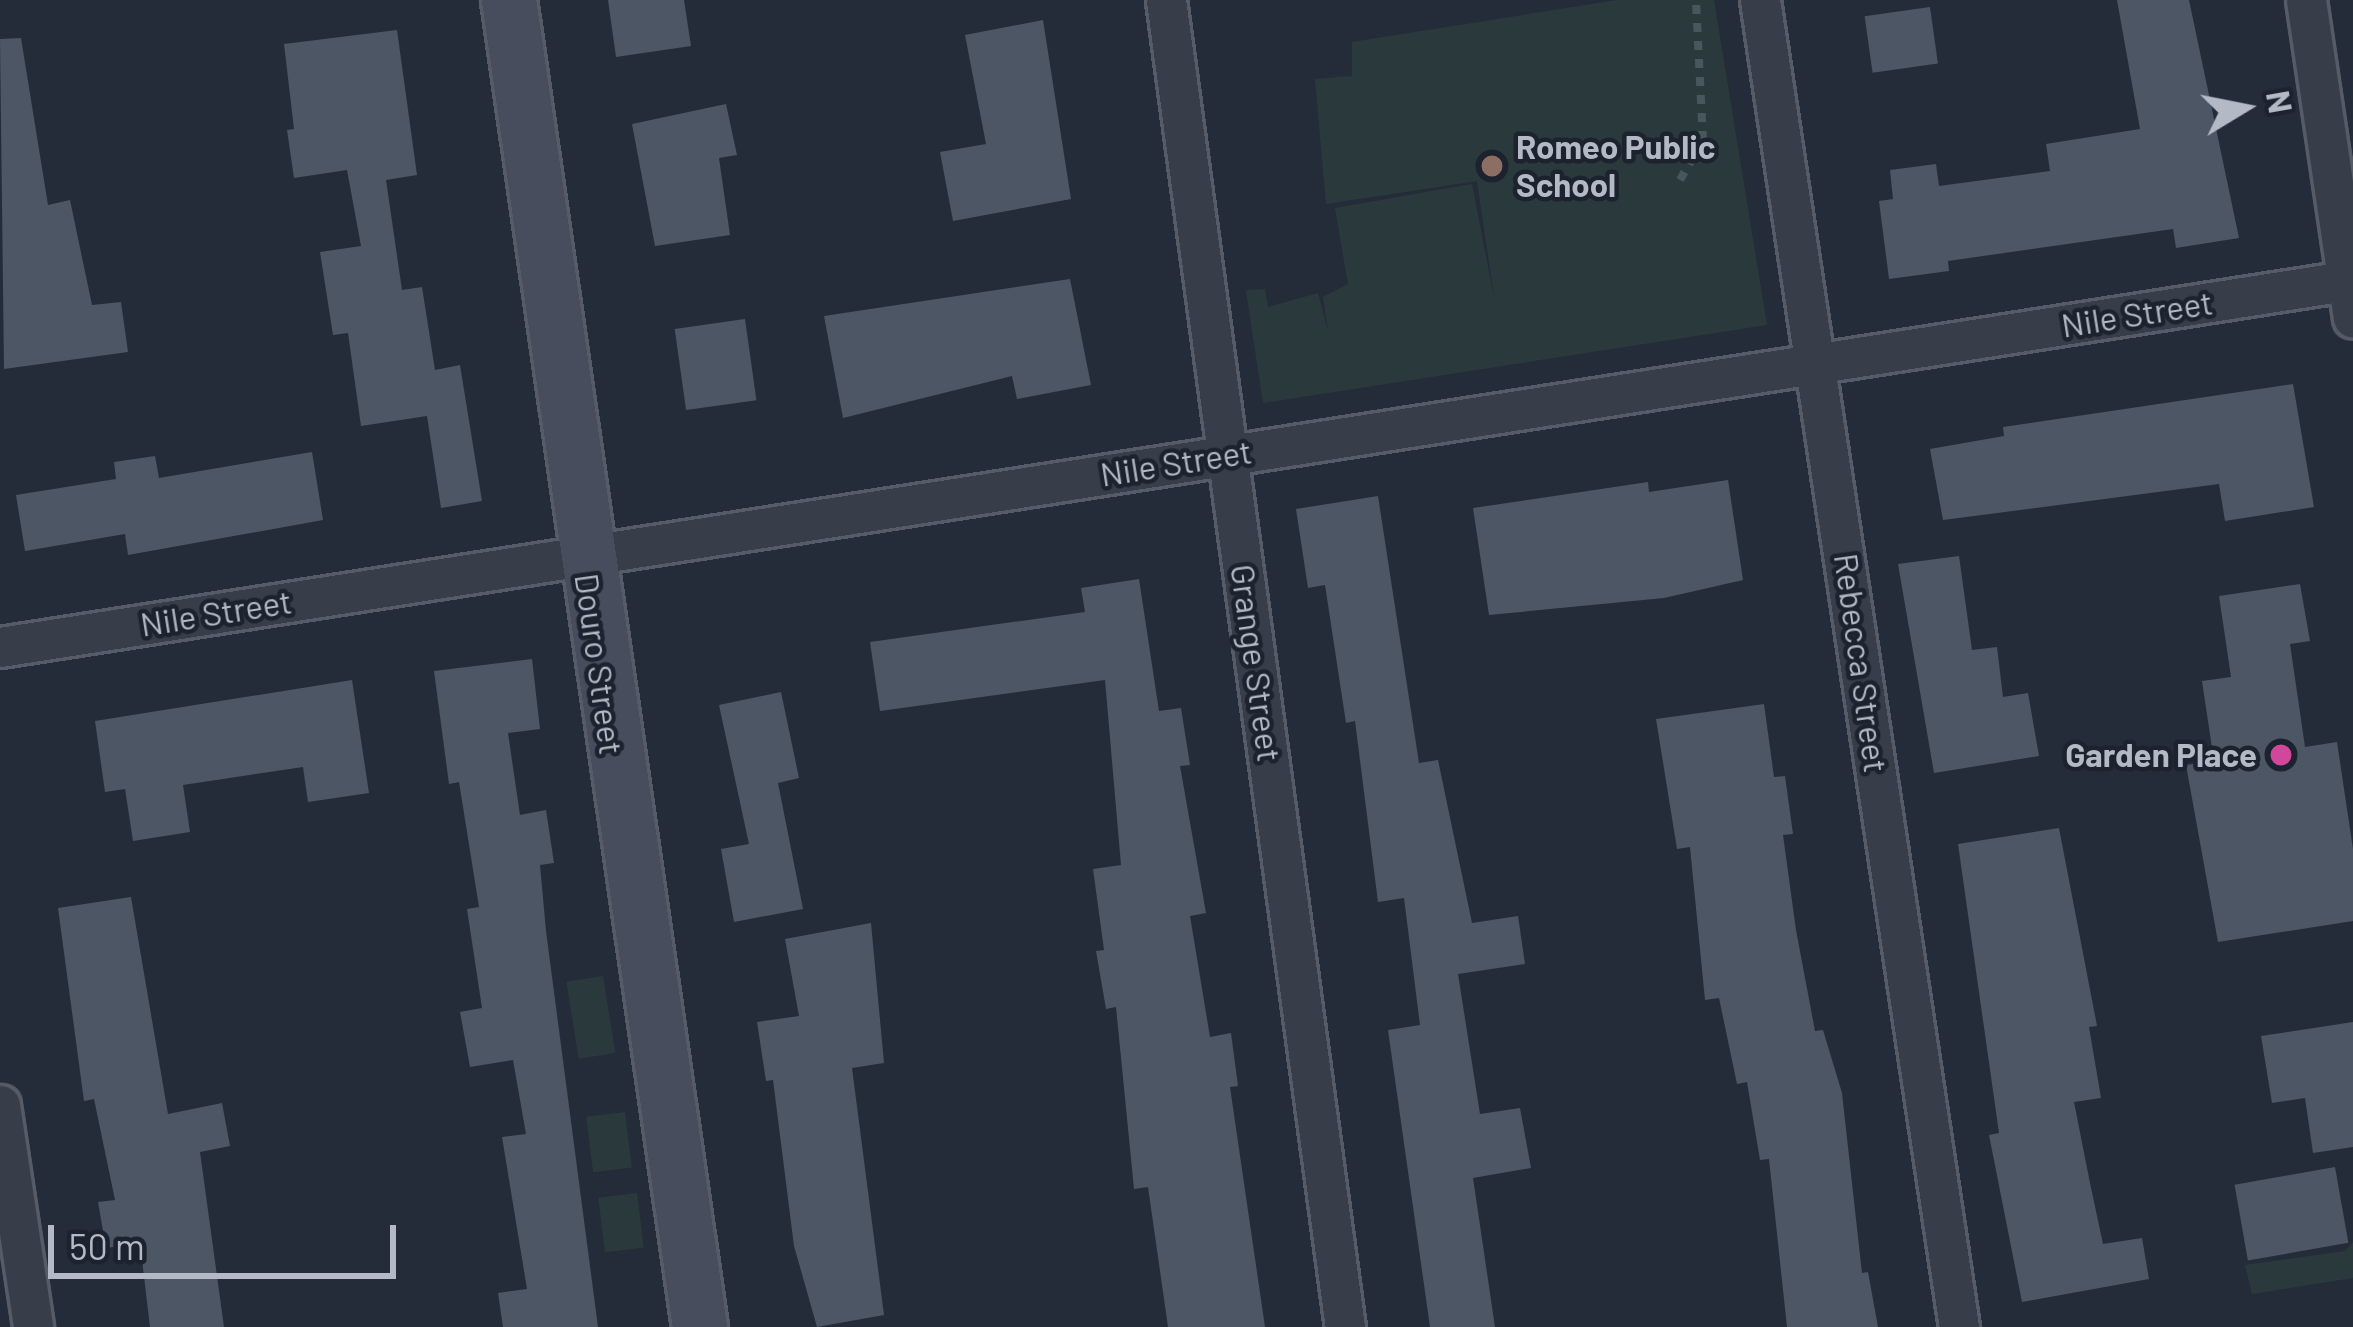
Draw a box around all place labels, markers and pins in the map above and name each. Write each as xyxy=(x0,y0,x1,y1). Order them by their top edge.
place label: Romeo Public School xyxy=(1516,127,1715,205)
marker: Romeo Public School xyxy=(1479,153,1505,179)
place label: Garden Place xyxy=(2065,735,2257,775)
marker: Garden Place xyxy=(2268,742,2294,768)

